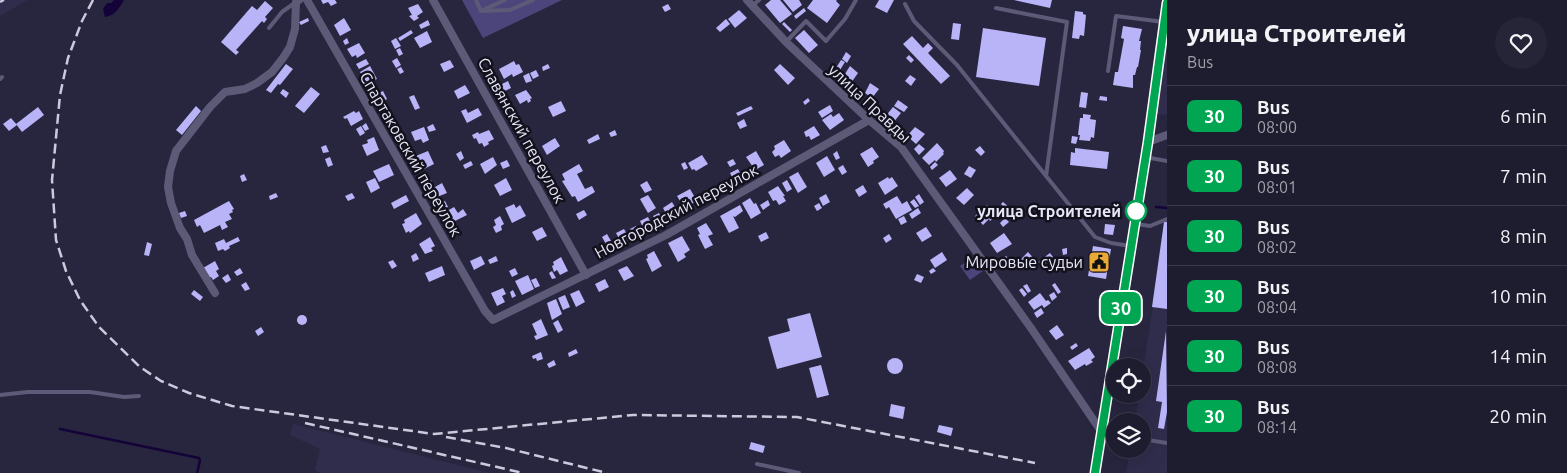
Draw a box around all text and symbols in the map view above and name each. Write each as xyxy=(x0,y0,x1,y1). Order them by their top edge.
button: heart xyxy=(1495,17,1547,69)
text: улица Строителей xyxy=(1187,20,1406,47)
text: Bus xyxy=(1187,53,1213,71)
street label: Славянский переулок xyxy=(475,54,569,206)
street label: улица Правды xyxy=(825,60,915,146)
street label: Спартаковский переулок xyxy=(356,69,466,239)
text: Bus xyxy=(1257,96,1290,118)
text: 6 min xyxy=(1500,105,1547,127)
text: 30 xyxy=(1204,106,1225,126)
text: 08:00 xyxy=(1257,118,1297,136)
text: Bus xyxy=(1257,156,1290,178)
street label: Новгородский переулок xyxy=(591,160,761,262)
text: 7 min xyxy=(1500,165,1547,187)
text: 30 xyxy=(1204,166,1225,186)
text: 08:01 xyxy=(1257,178,1297,196)
marker: улица Строителей xyxy=(1125,200,1147,222)
place label: улица Строителей xyxy=(977,202,1121,220)
text: Bus xyxy=(1257,216,1290,238)
text: 8 min xyxy=(1500,225,1547,247)
text: 30 xyxy=(1204,226,1225,246)
text: 08:02 xyxy=(1257,238,1297,256)
public building icon: Мировые судьи xyxy=(1087,250,1111,274)
place label: Мировые судьи xyxy=(965,253,1083,271)
text: Bus xyxy=(1257,276,1290,298)
text: 10 min xyxy=(1489,285,1547,307)
text: 30 xyxy=(1204,286,1225,306)
line badge: 30 xyxy=(1098,292,1144,324)
text: 30 xyxy=(1111,298,1131,318)
text: 08:04 xyxy=(1257,298,1297,316)
text: Bus xyxy=(1257,336,1290,358)
text: 14 min xyxy=(1489,345,1547,367)
text: 30 xyxy=(1204,346,1225,366)
map controls xyxy=(1106,358,1151,458)
button: locate xyxy=(1106,358,1151,403)
text: 08:08 xyxy=(1257,358,1297,376)
text: Bus xyxy=(1257,396,1290,418)
text: 20 min xyxy=(1489,405,1547,427)
text: 30 xyxy=(1204,406,1225,426)
button: layers xyxy=(1106,413,1151,458)
text: 08:14 xyxy=(1257,418,1297,436)

